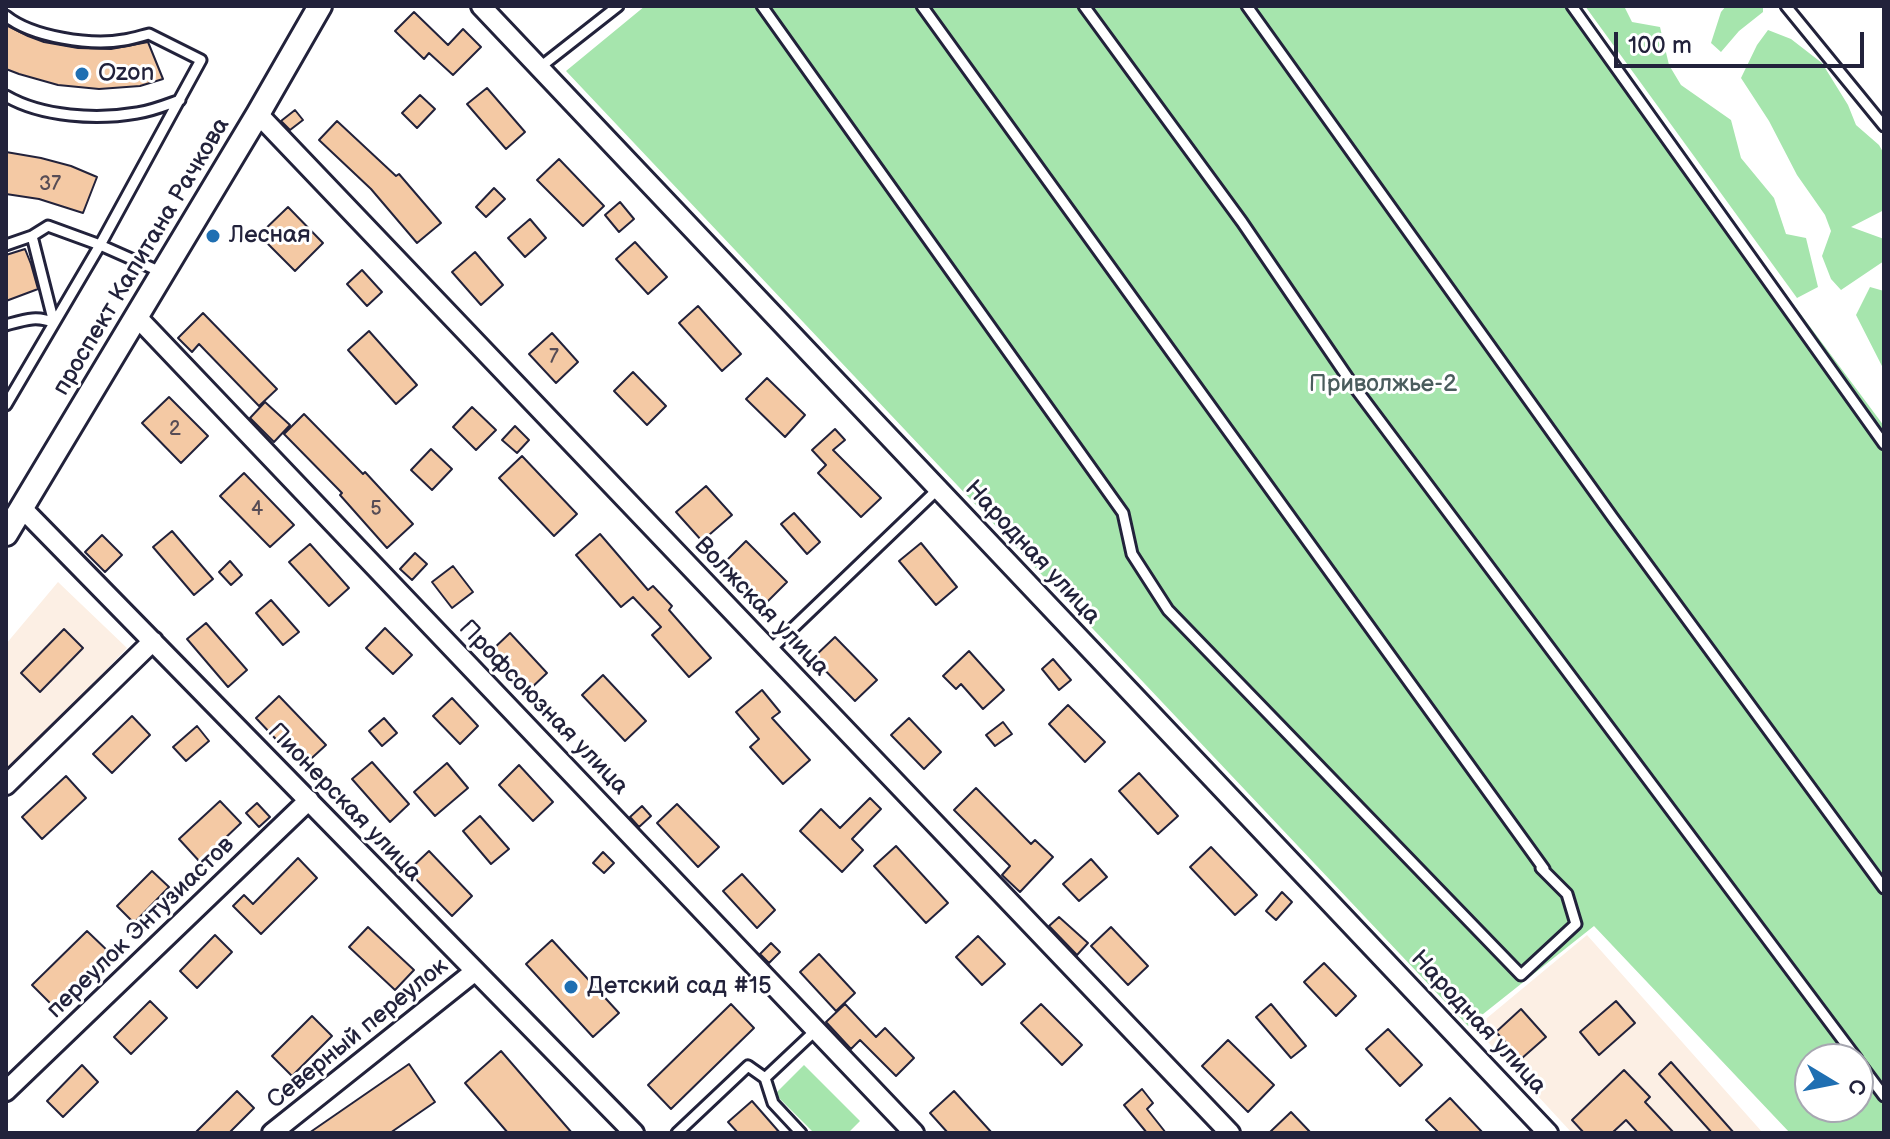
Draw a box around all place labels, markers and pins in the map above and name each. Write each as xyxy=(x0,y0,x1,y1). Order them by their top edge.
place label: Ozon xyxy=(98,60,154,88)
marker: Ozon xyxy=(73,65,91,83)
place label: Лесная xyxy=(229,222,311,250)
marker: Лесная xyxy=(204,227,222,245)
place label: Детский сад #15 xyxy=(587,973,772,1001)
marker: Детский сад #15 xyxy=(562,978,580,996)

